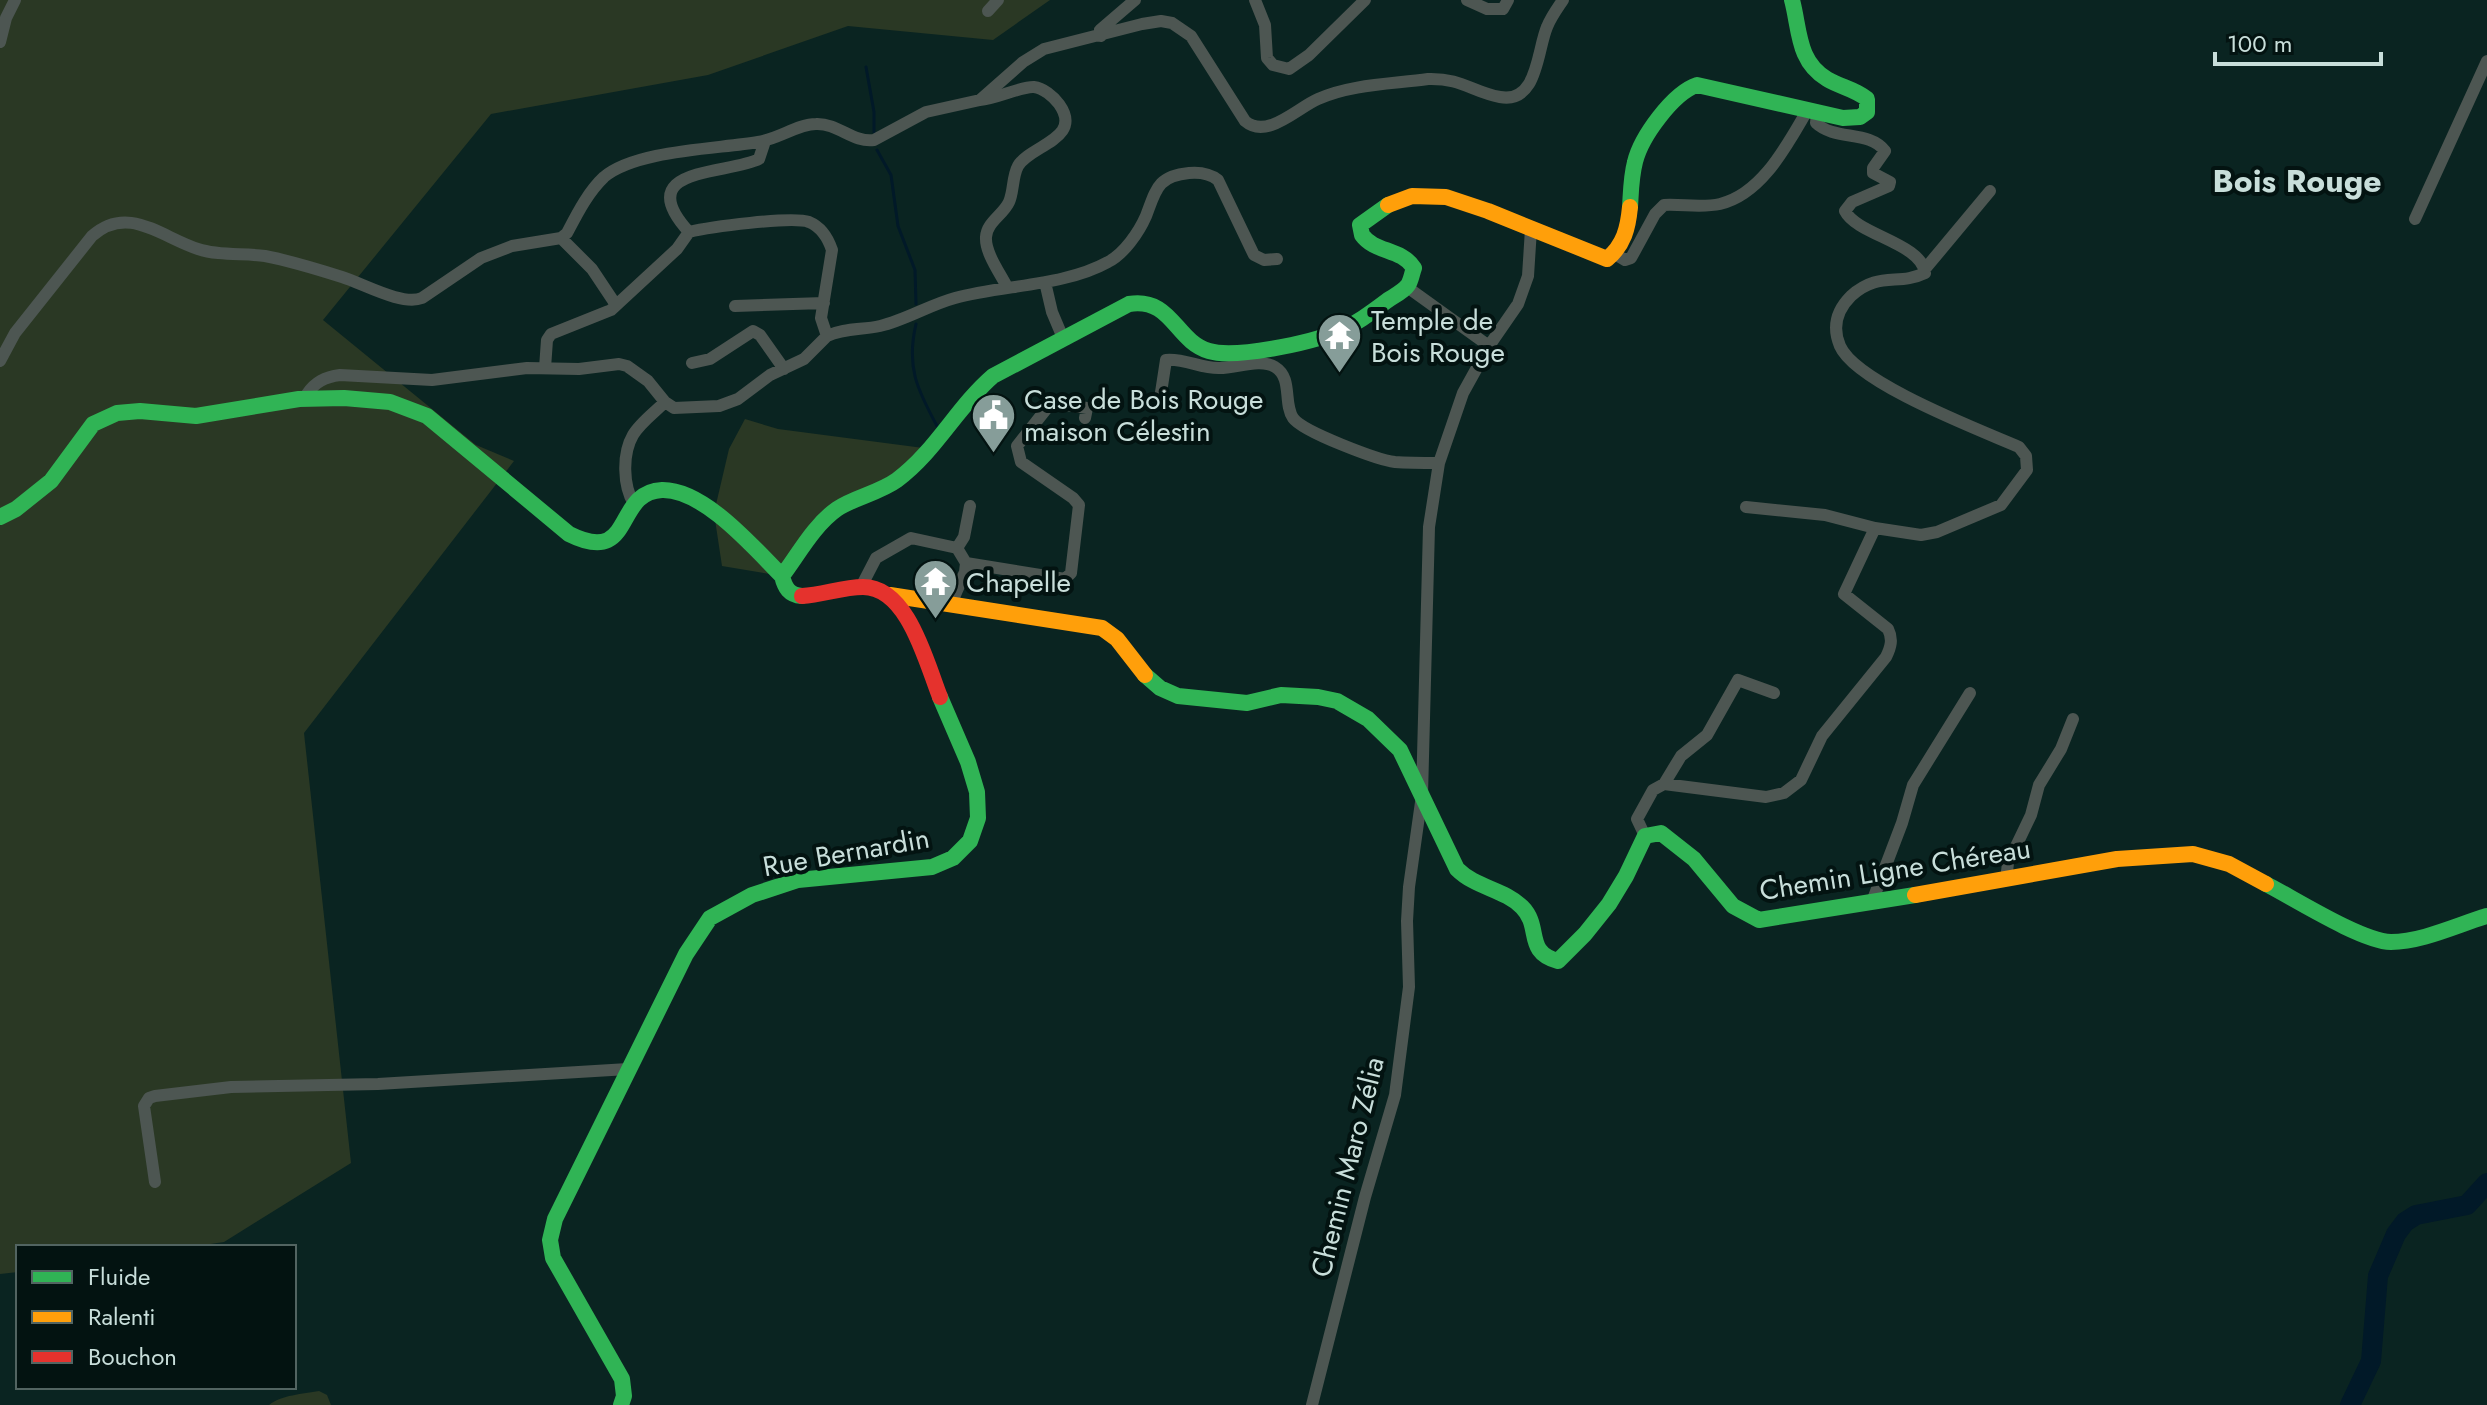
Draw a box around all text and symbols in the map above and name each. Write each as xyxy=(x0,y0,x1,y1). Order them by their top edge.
scale bar xyxy=(2215,16,2381,66)
text: 100 m xyxy=(2227,26,2293,61)
district label: Bois Rouge xyxy=(2213,158,2382,204)
place label: Temple de Bois Rouge xyxy=(1371,300,1505,373)
temple icon: Temple de Bois Rouge xyxy=(1316,312,1364,375)
place label: Case de Bois Rouge maison Célestin xyxy=(1024,379,1263,452)
public building icon: Case de Bois Rouge maison Célestin xyxy=(969,391,1017,454)
temple icon: Chapelle xyxy=(911,558,959,621)
place label: Chapelle xyxy=(966,562,1071,603)
street label: Rue Bernardin xyxy=(760,818,933,887)
street label: Chemin Ligne Chéreau xyxy=(1757,828,2034,911)
street label: Chemin Maro Zélia xyxy=(1300,1053,1395,1282)
legend xyxy=(16,1245,296,1389)
text: Fluide xyxy=(88,1259,150,1294)
text: Ralenti xyxy=(88,1299,155,1334)
text: Bouchon xyxy=(88,1339,177,1374)

